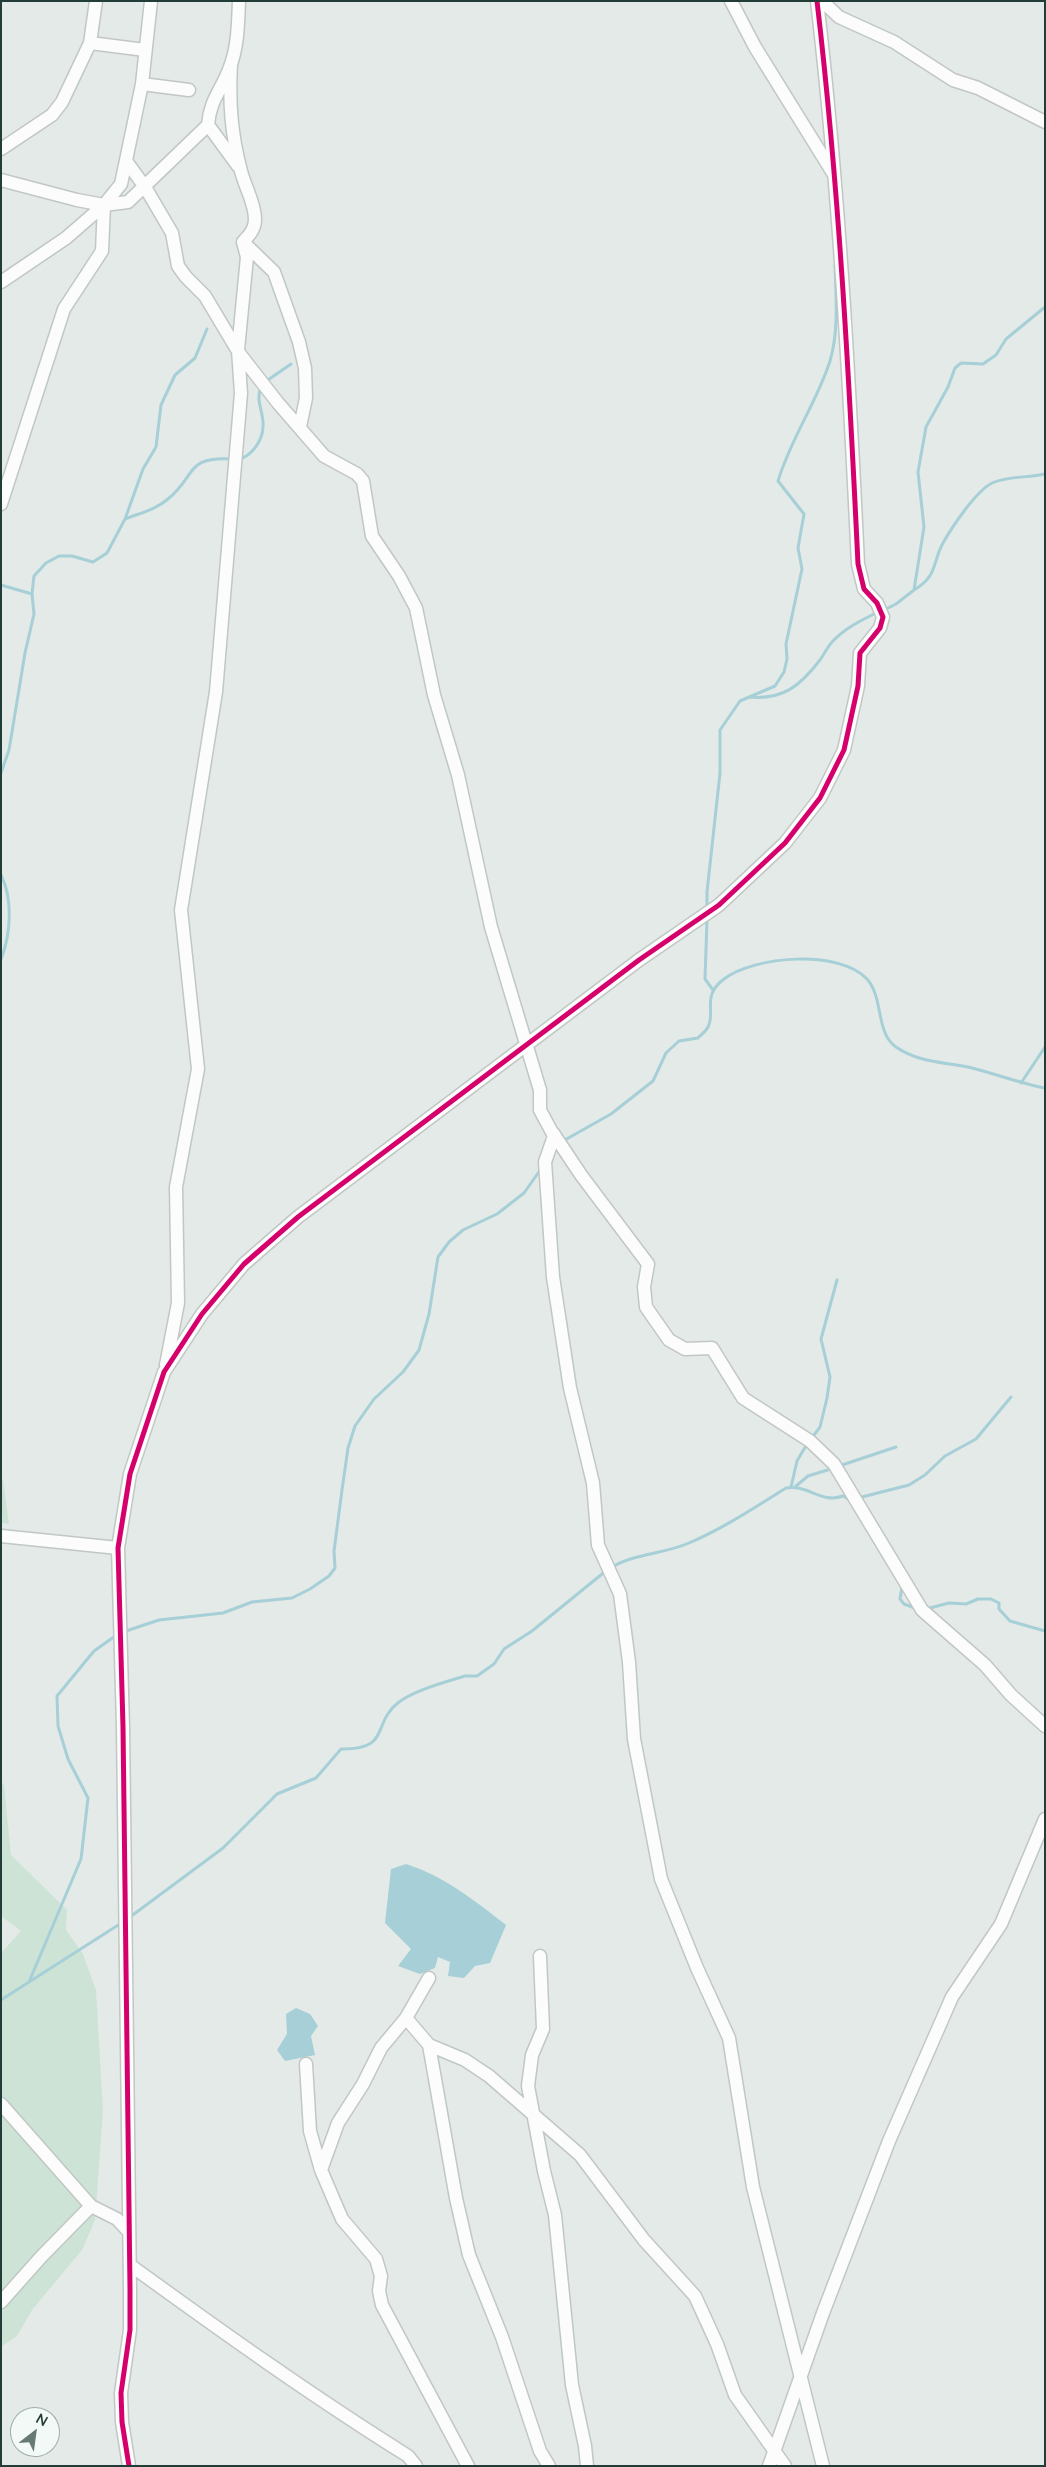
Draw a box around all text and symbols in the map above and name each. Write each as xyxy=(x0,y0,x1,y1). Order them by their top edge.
north arrow xyxy=(10,2407,60,2457)
text: N xyxy=(33,2409,51,2429)

